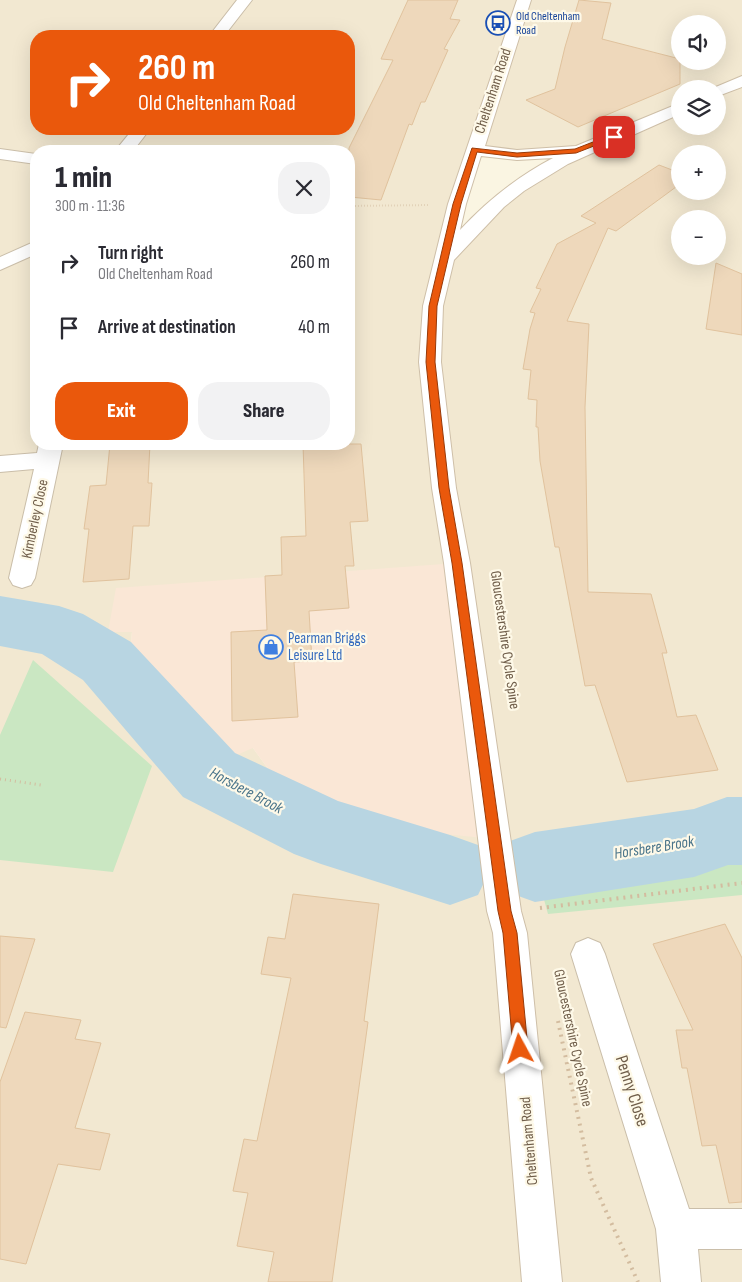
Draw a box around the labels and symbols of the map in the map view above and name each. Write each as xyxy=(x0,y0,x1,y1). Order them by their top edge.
place label: Old Cheltenham Road xyxy=(516,9,580,38)
bus stop icon: Old Cheltenham Road xyxy=(485,10,511,36)
street label: Cheltenham Road xyxy=(470,46,516,136)
pin xyxy=(593,116,635,158)
street label: Kimberley Close xyxy=(17,478,53,560)
street label: Gloucestershire Cycle Spine xyxy=(486,569,524,711)
place label: Pearman Briggs Leisure Ltd xyxy=(288,629,366,665)
shop icon: Pearman Briggs Leisure Ltd xyxy=(258,634,284,660)
water label: Horsbere Brook xyxy=(206,764,287,819)
water label: Horsbere Brook xyxy=(613,832,696,864)
street label: Gloucestershire Cycle Spine xyxy=(549,968,597,1108)
position arrow xyxy=(493,1022,545,1074)
street label: Penny Close xyxy=(611,1053,653,1129)
street label: Cheltenham Road xyxy=(516,1096,542,1186)

